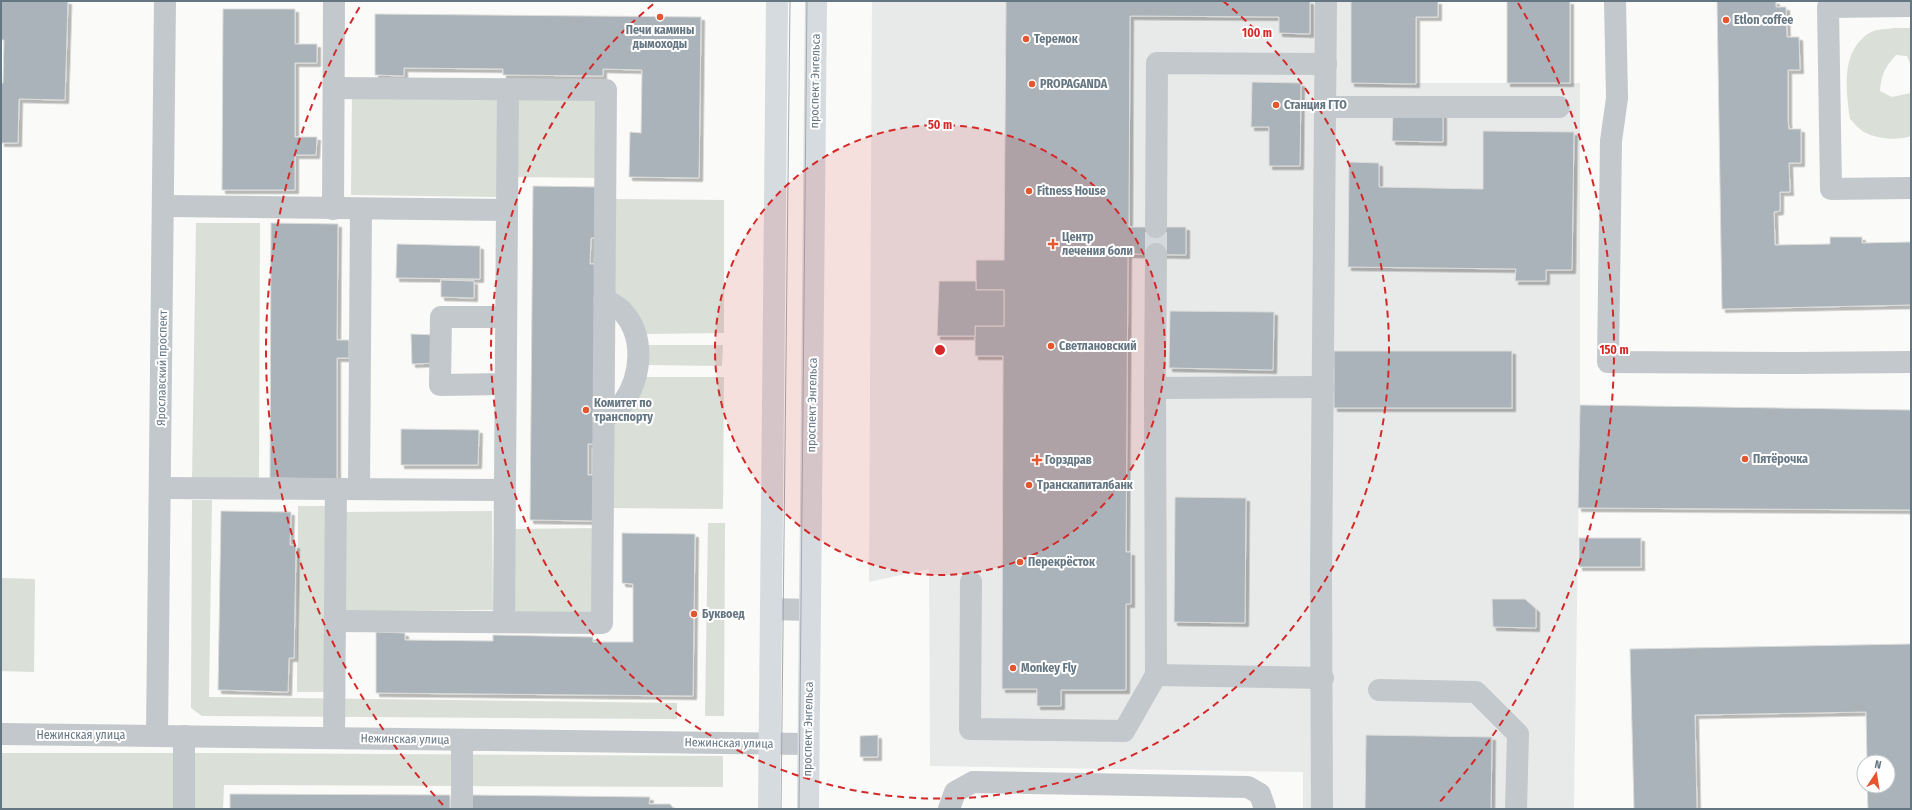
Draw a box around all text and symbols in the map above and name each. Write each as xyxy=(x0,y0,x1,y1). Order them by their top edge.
marker: Печи камины дымоходы xyxy=(655,12,665,22)
place label: Etlon coffee xyxy=(1734,13,1793,27)
marker: Etlon coffee xyxy=(1721,15,1731,25)
place label: Печи камины дымоходы xyxy=(626,23,694,51)
text: 100 m xyxy=(1242,26,1272,40)
place label: Теремок xyxy=(1034,32,1079,46)
street label: проспект Энгельса xyxy=(807,33,823,128)
marker: Теремок xyxy=(1021,34,1031,44)
place label: PROPAGANDA xyxy=(1040,77,1108,91)
marker: PROPAGANDA xyxy=(1027,79,1037,89)
place label: Станция ГТО xyxy=(1284,98,1347,112)
marker: Станция ГТО xyxy=(1271,100,1281,110)
text: 50 m xyxy=(928,118,952,132)
place label: Fitness House xyxy=(1037,184,1106,198)
marker: Fitness House xyxy=(1024,186,1034,196)
place label: Центр лечения боли xyxy=(1062,230,1133,258)
marker: Центр лечения боли xyxy=(1047,238,1059,250)
street label: Ярославский проспект xyxy=(154,310,170,426)
place label: Светлановский xyxy=(1059,339,1137,353)
marker: Светлановский xyxy=(1046,341,1056,351)
centre of rings xyxy=(933,343,947,357)
text: 150 m xyxy=(1599,343,1629,357)
street label: проспект Энгельса xyxy=(804,357,820,452)
place label: Комитет по транспорту xyxy=(594,396,653,424)
marker: Комитет по транспорту xyxy=(581,405,591,415)
place label: Пятёрочка xyxy=(1753,452,1808,466)
place label: Горздрав xyxy=(1045,453,1092,467)
marker: Пятёрочка xyxy=(1740,454,1750,464)
marker: Горздрав xyxy=(1032,455,1042,465)
place label: Транскапиталбанк xyxy=(1037,478,1134,492)
marker: Транскапиталбанк xyxy=(1024,480,1034,490)
place label: Перекрёсток xyxy=(1028,555,1096,569)
marker: Перекрёсток xyxy=(1015,557,1025,567)
place label: Буквоед xyxy=(702,607,745,621)
marker: Буквоед xyxy=(689,609,699,619)
place label: Monkey Fly xyxy=(1021,661,1077,675)
marker: Monkey Fly xyxy=(1008,663,1018,673)
street label: проспект Энгельса xyxy=(800,681,816,776)
street label: Нежинская улица xyxy=(37,728,126,742)
street label: Нежинская улица xyxy=(360,731,450,747)
street label: Нежинская улица xyxy=(684,735,774,751)
north arrow xyxy=(1856,754,1896,794)
text: N xyxy=(1873,758,1883,772)

